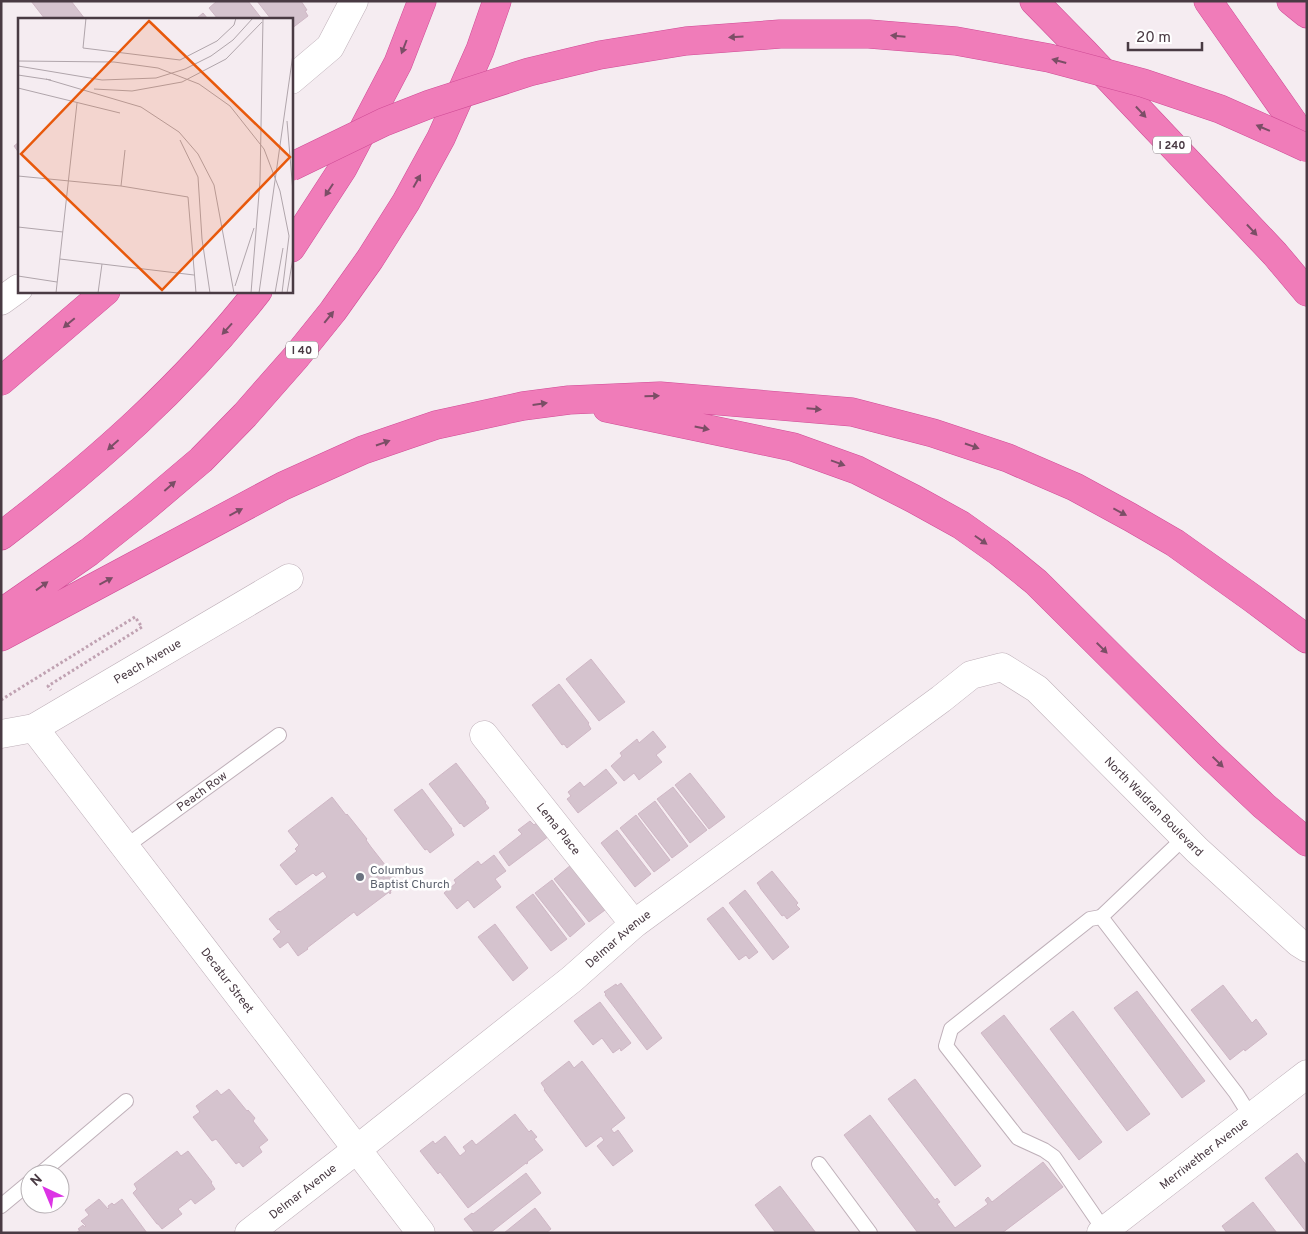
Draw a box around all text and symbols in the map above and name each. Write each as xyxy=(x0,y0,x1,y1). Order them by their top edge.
inset map xyxy=(18,18,292,292)
scale bar xyxy=(1128,20,1202,52)
text: 20 m xyxy=(1136,29,1171,48)
one-way arrow xyxy=(890,32,906,40)
one-way arrow xyxy=(728,34,744,42)
one-way arrow xyxy=(400,40,408,55)
one-way arrow xyxy=(1051,57,1066,65)
one-way arrow xyxy=(1135,106,1147,118)
one-way arrow xyxy=(1256,123,1270,131)
road number: I 240 xyxy=(1153,136,1191,154)
one-way arrow xyxy=(413,174,421,188)
one-way arrow xyxy=(324,184,334,197)
one-way arrow xyxy=(1246,224,1258,236)
one-way arrow xyxy=(323,311,334,324)
one-way arrow xyxy=(62,317,75,328)
one-way arrow xyxy=(221,322,232,335)
road number: I 40 xyxy=(286,342,318,358)
one-way arrow xyxy=(644,392,660,400)
one-way arrow xyxy=(532,400,548,408)
one-way arrow xyxy=(806,405,822,413)
one-way arrow xyxy=(694,424,709,432)
one-way arrow xyxy=(106,439,119,450)
one-way arrow xyxy=(375,439,390,446)
one-way arrow xyxy=(964,443,979,450)
one-way arrow xyxy=(831,460,846,467)
one-way arrow xyxy=(163,481,176,492)
one-way arrow xyxy=(1113,507,1127,516)
one-way arrow xyxy=(228,508,243,516)
one-way arrow xyxy=(975,534,988,544)
one-way arrow xyxy=(99,577,113,585)
one-way arrow xyxy=(35,581,48,591)
street label: Peach Avenue xyxy=(111,636,185,688)
one-way arrow xyxy=(1096,641,1108,653)
street label: North Waldran Boulevard xyxy=(1100,754,1206,861)
one-way arrow xyxy=(1211,756,1223,768)
street label: Peach Row xyxy=(174,768,231,816)
street label: Lema Place xyxy=(532,800,583,859)
place label: Columbus Baptist Church xyxy=(370,863,450,893)
marker: Columbus Baptist Church xyxy=(354,871,366,883)
street label: Delmar Avenue xyxy=(583,907,655,972)
street label: Decatur Street xyxy=(196,945,257,1017)
street label: Merriwether Avenue xyxy=(1157,1115,1252,1194)
street label: Delmar Avenue xyxy=(266,1161,340,1223)
north arrow xyxy=(20,1164,70,1214)
text: N xyxy=(27,1171,47,1190)

